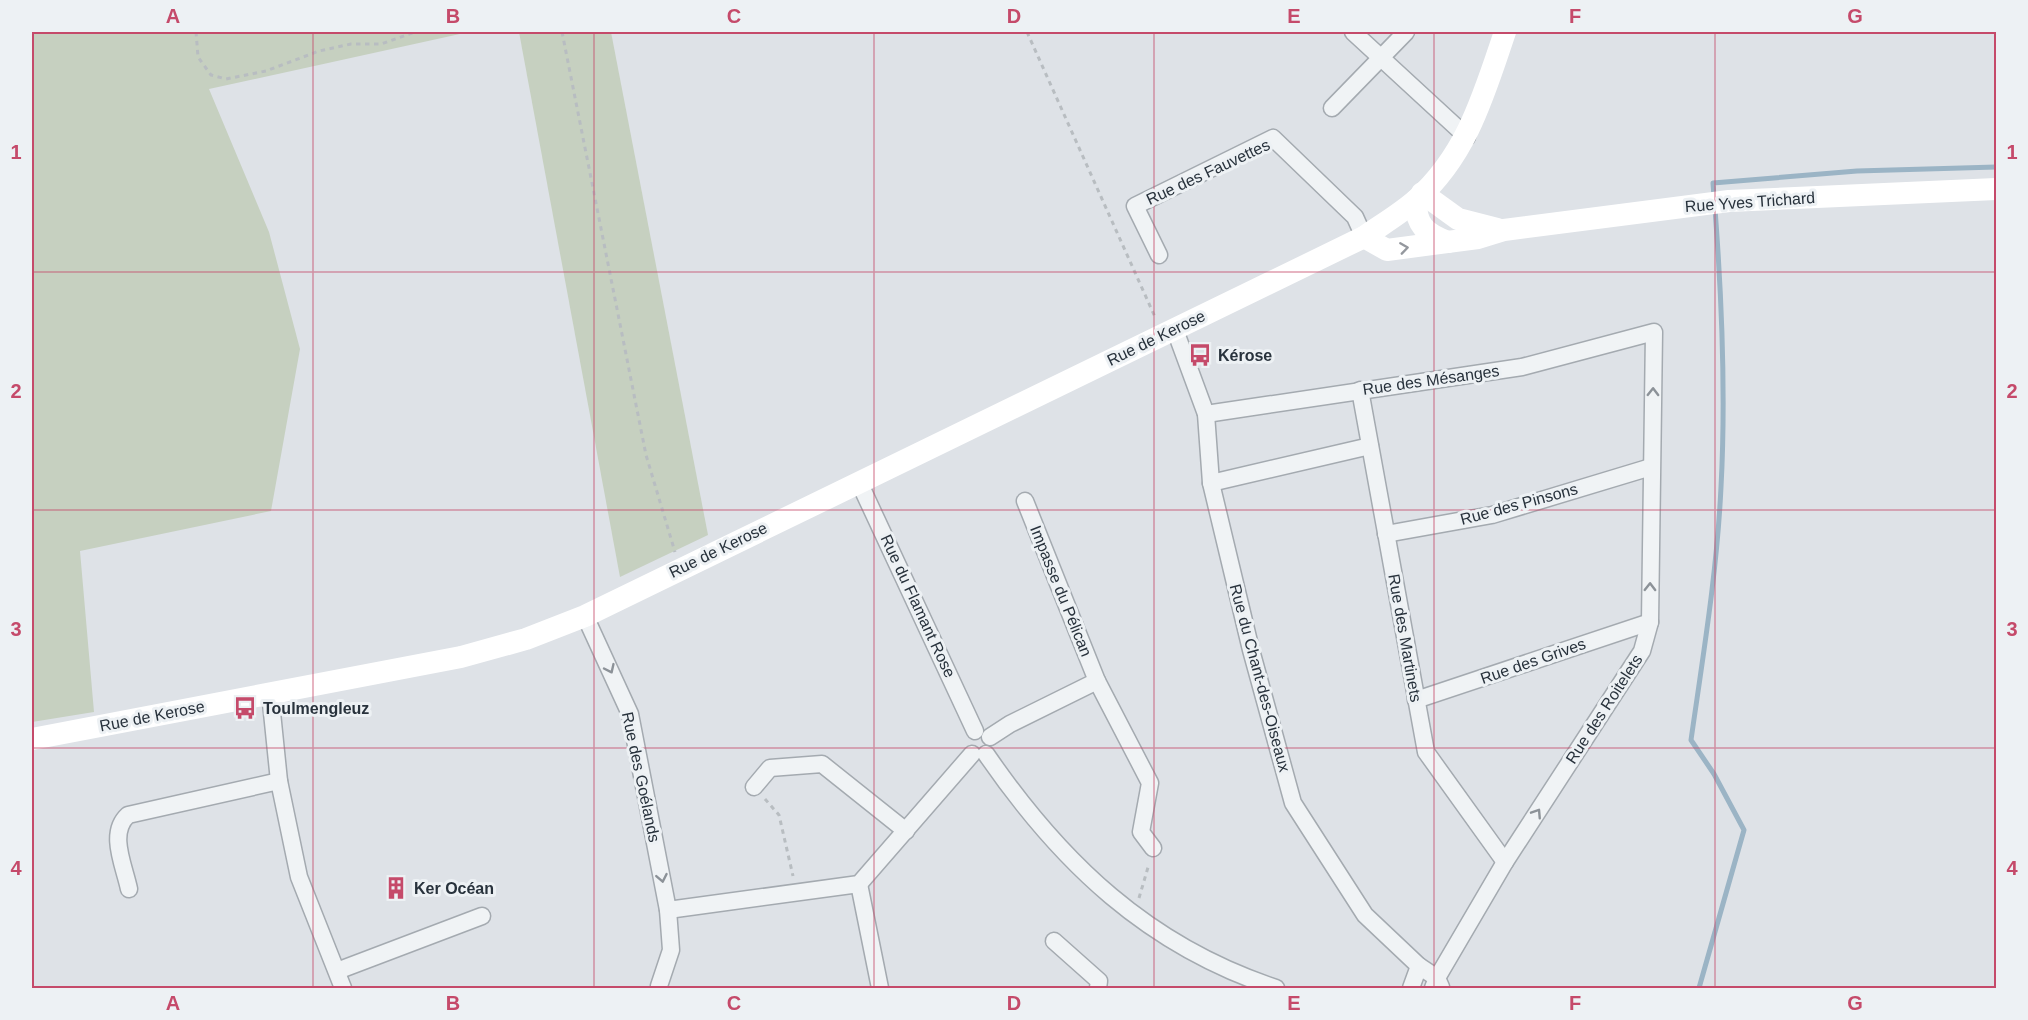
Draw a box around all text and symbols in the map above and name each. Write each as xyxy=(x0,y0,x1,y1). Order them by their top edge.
text: A xyxy=(166,5,180,27)
text: B xyxy=(446,5,460,27)
text: C xyxy=(727,5,741,27)
text: D xyxy=(1007,5,1021,27)
text: E xyxy=(1287,5,1301,27)
text: F xyxy=(1569,5,1581,27)
text: G xyxy=(1847,5,1863,27)
street label: Rue des Fauvettes xyxy=(1144,136,1272,208)
text: 1 xyxy=(10,141,22,163)
text: 1 xyxy=(2006,141,2018,163)
street label: Rue Yves Trichard xyxy=(1684,189,1816,215)
one-way arrow xyxy=(1400,242,1409,255)
street label: Rue de Kerose xyxy=(1104,307,1208,369)
bus stop icon: Kérose xyxy=(1187,342,1213,368)
place label: Kérose xyxy=(1218,347,1272,364)
street label: Rue des Mésanges xyxy=(1362,362,1500,398)
text: 2 xyxy=(10,380,22,402)
text: 2 xyxy=(2006,380,2018,402)
one-way arrow xyxy=(1647,388,1659,397)
street label: Rue des Pinsons xyxy=(1458,480,1580,528)
street label: Rue de Kerose xyxy=(666,519,770,581)
street label: Impasse du Pélican xyxy=(1027,523,1095,659)
street label: Rue du Flamant Rose xyxy=(877,532,959,680)
street label: Rue des Martinets xyxy=(1385,573,1425,703)
street label: Rue du Chant-des-Oiseaux xyxy=(1227,582,1293,774)
one-way arrow xyxy=(1644,583,1656,592)
text: 3 xyxy=(10,618,22,640)
text: 3 xyxy=(2006,618,2018,640)
street label: Rue des Grives xyxy=(1478,635,1588,687)
street label: Rue des Roitelets xyxy=(1562,651,1646,767)
one-way arrow xyxy=(602,663,614,674)
bus stop icon: Toulmengleuz xyxy=(232,695,258,721)
street label: Rue de Kerose xyxy=(98,697,206,735)
place label: Toulmengleuz xyxy=(263,700,369,717)
street label: Rue des Goélands xyxy=(619,710,663,844)
one-way arrow xyxy=(1530,809,1541,820)
text: 4 xyxy=(10,857,22,879)
text: 4 xyxy=(2006,857,2018,879)
one-way arrow xyxy=(655,873,668,883)
building icon: Ker Océan xyxy=(383,875,409,901)
place label: Ker Océan xyxy=(414,880,494,897)
text: A xyxy=(166,992,180,1014)
text: B xyxy=(446,992,460,1014)
text: C xyxy=(727,992,741,1014)
text: D xyxy=(1007,992,1021,1014)
text: E xyxy=(1287,992,1301,1014)
text: F xyxy=(1569,992,1581,1014)
text: G xyxy=(1847,992,1863,1014)

